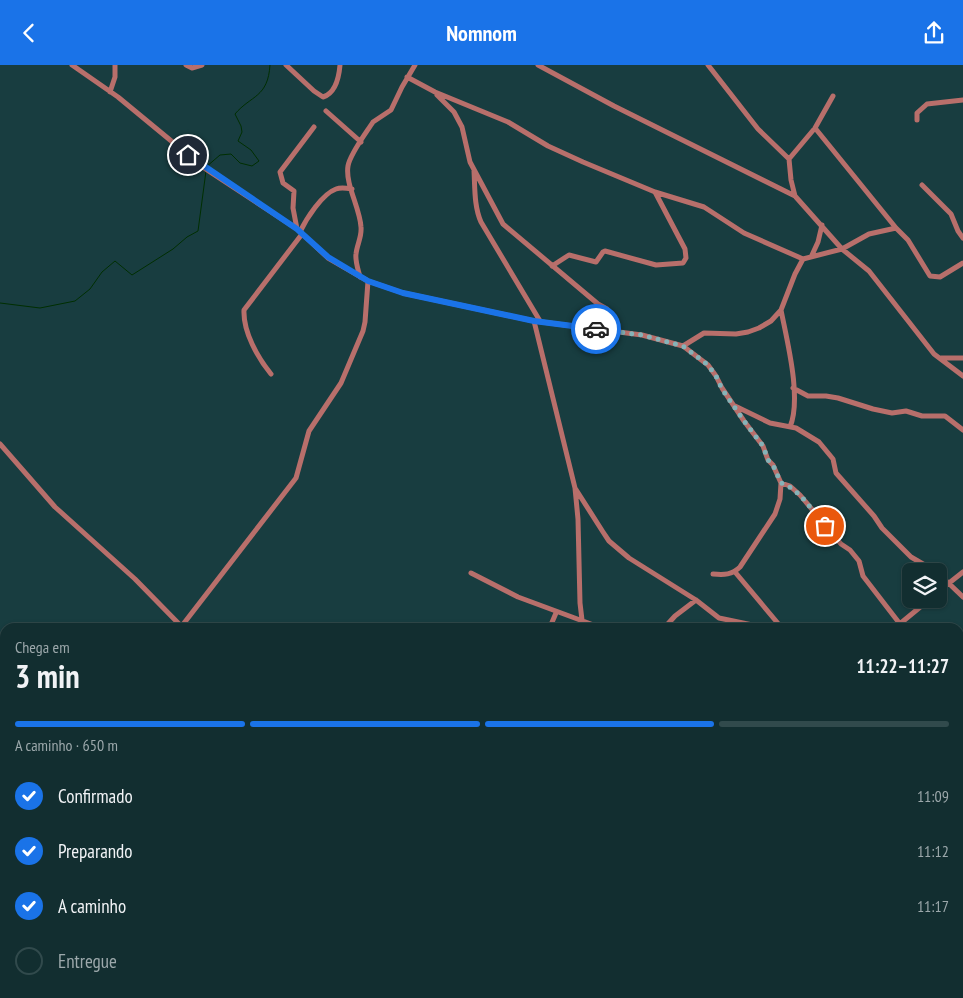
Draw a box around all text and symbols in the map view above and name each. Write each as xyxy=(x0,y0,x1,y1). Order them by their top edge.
icon: back xyxy=(15,19,43,47)
text: Nomnom xyxy=(446,19,517,47)
icon: share xyxy=(920,19,948,47)
pin xyxy=(167,134,209,176)
icon: home xyxy=(174,141,202,169)
courier xyxy=(571,304,621,354)
icon: car xyxy=(582,315,610,343)
pin xyxy=(804,505,846,547)
icon: bag xyxy=(811,512,839,540)
map controls xyxy=(902,563,947,608)
button: layers xyxy=(902,563,947,608)
text: Chega em xyxy=(15,637,70,657)
text: 11:22–11:27 xyxy=(856,654,949,678)
text: 3 min xyxy=(15,655,80,697)
text: A caminho · 650 m xyxy=(15,735,118,755)
icon: check xyxy=(15,782,43,810)
text: Confirmado xyxy=(58,784,133,808)
text: 11:09 xyxy=(917,786,949,806)
icon: check xyxy=(15,837,43,865)
text: Preparando xyxy=(58,839,133,863)
text: 11:12 xyxy=(917,841,949,861)
icon: check xyxy=(15,892,43,920)
text: A caminho xyxy=(58,894,126,918)
text: 11:17 xyxy=(917,896,949,916)
text: Entregue xyxy=(58,949,117,973)

